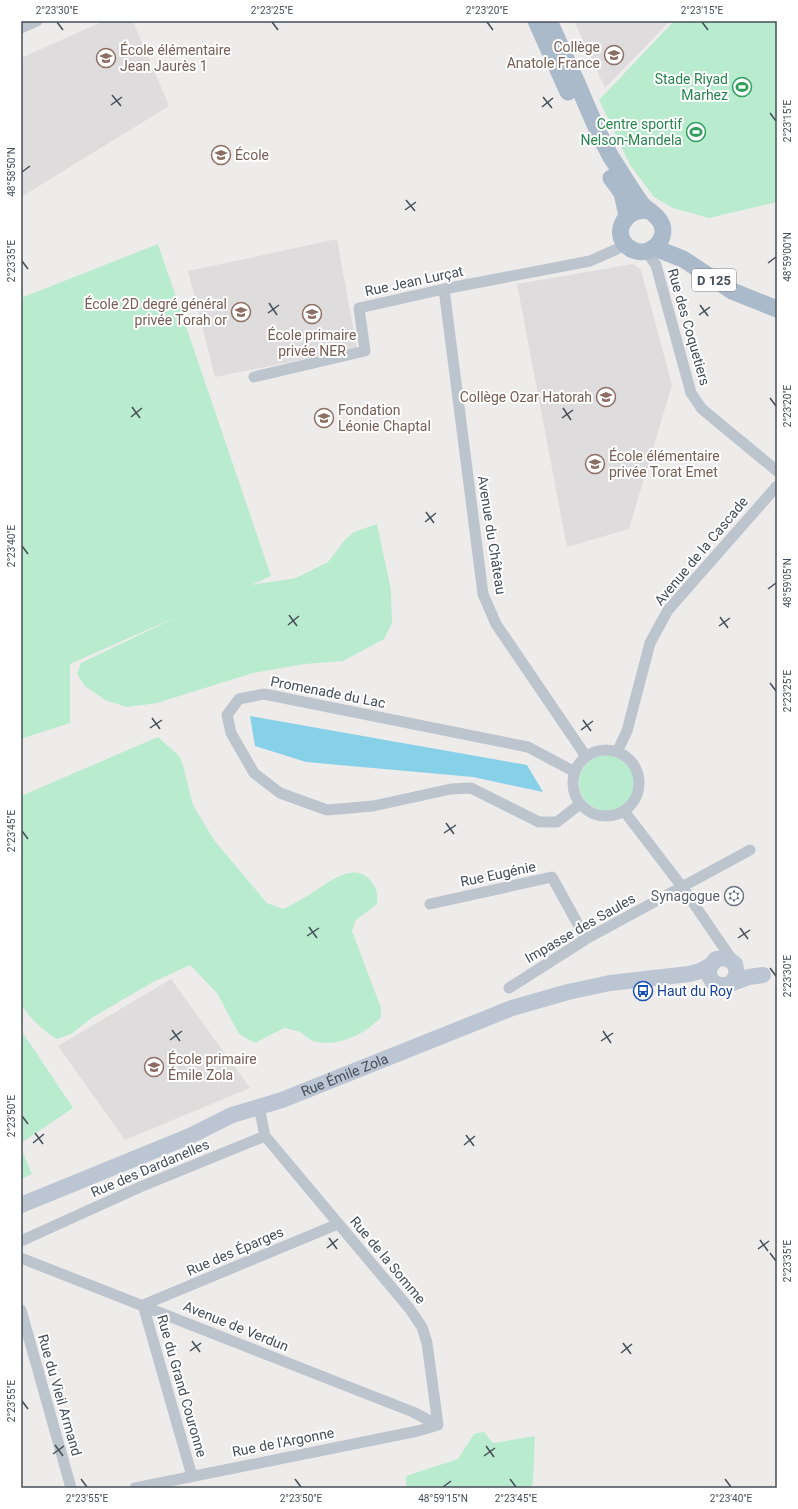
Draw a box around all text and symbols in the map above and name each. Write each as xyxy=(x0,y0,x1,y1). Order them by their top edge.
text: 2°23'30"E xyxy=(36,5,79,16)
text: 2°23'25"E xyxy=(251,5,294,16)
text: 2°23'20"E xyxy=(466,5,509,16)
text: 2°23'15"E xyxy=(681,5,724,16)
place label: Collège Anatole France xyxy=(507,39,600,71)
place label: École élémentaire Jean Jaurès 1 xyxy=(120,41,231,74)
school or university icon: Collège Anatole France xyxy=(603,44,625,66)
school or university icon: École élémentaire Jean Jaurès 1 xyxy=(95,47,117,69)
place label: Stade Riyad Marhez xyxy=(655,71,728,103)
sports icon: Stade Riyad Marhez xyxy=(731,76,753,98)
text: 2°23'15"E xyxy=(782,99,793,142)
place label: Centre sportif Nelson-Mandela xyxy=(580,116,682,148)
sports icon: Centre sportif Nelson-Mandela xyxy=(685,121,707,143)
school or university icon: École xyxy=(210,144,232,166)
place label: École xyxy=(235,146,269,163)
text: 48°58'50"N xyxy=(6,147,17,197)
text: 48°59'00"N xyxy=(782,232,793,282)
text: 2°23'35"E xyxy=(6,239,17,282)
street label: Rue Jean Lurçat xyxy=(363,263,465,299)
street label: Rue des Coquetiers xyxy=(665,267,713,387)
road number: D 125 xyxy=(692,269,736,291)
place label: École 2D degré général privée Torah or xyxy=(84,295,227,328)
school or university icon: École 2D degré général privée Torah or xyxy=(230,301,252,323)
school or university icon: École primaire privée NER xyxy=(301,303,323,325)
place label: École primaire privée NER xyxy=(268,326,356,359)
text: 2°23'20"E xyxy=(782,384,793,427)
school or university icon: Collège Ozar Hatorah xyxy=(595,386,617,408)
place label: Collège Ozar Hatorah xyxy=(460,389,592,405)
place label: Fondation Léonie Chaptal xyxy=(338,402,431,434)
school or university icon: Fondation Léonie Chaptal xyxy=(313,407,335,429)
place label: École élémentaire privée Torat Emet xyxy=(609,447,720,480)
school or university icon: École élémentaire privée Torat Emet xyxy=(584,453,606,475)
street label: Avenue du Château xyxy=(475,474,509,596)
street label: Avenue de la Cascade xyxy=(651,493,751,609)
text: 2°23'40"E xyxy=(6,524,17,567)
text: 48°59'05"N xyxy=(782,558,793,608)
text: 2°23'25"E xyxy=(782,669,793,712)
street label: Promenade du Lac xyxy=(269,673,387,711)
text: 2°23'45"E xyxy=(6,809,17,852)
street label: Rue Eugénie xyxy=(459,858,537,890)
synagogue icon: Synagogue xyxy=(723,885,745,907)
place label: Synagogue xyxy=(651,888,720,904)
street label: Impasse des Saules xyxy=(522,890,638,966)
text: 2°23'30"E xyxy=(782,954,793,997)
bus stop icon: Haut du Roy xyxy=(632,980,654,1002)
place label: Haut du Roy xyxy=(657,983,733,999)
place label: École primaire Émile Zola xyxy=(168,1050,257,1083)
street label: Rue Émile Zola xyxy=(299,1050,390,1100)
school or university icon: École primaire Émile Zola xyxy=(143,1056,165,1078)
text: 2°23'50"E xyxy=(6,1094,17,1137)
street label: Rue des Dardanelles xyxy=(89,1136,211,1200)
street label: Rue de la Somme xyxy=(347,1213,429,1307)
street label: Rue des Éparges xyxy=(184,1222,286,1279)
text: 2°23'35"E xyxy=(782,1239,793,1282)
street label: Avenue de Verdun xyxy=(181,1298,291,1354)
street label: Rue du Grand Couronne xyxy=(154,1313,210,1459)
street label: Rue du Vieil Armand xyxy=(35,1332,85,1458)
text: 2°23'55"E xyxy=(6,1379,17,1422)
street label: Rue de l'Argonne xyxy=(231,1424,335,1460)
text: 2°23'55"E xyxy=(66,1493,109,1504)
text: 2°23'50"E xyxy=(280,1493,323,1504)
text: 48°59'15"N xyxy=(418,1493,468,1504)
text: 2°23'45"E xyxy=(495,1493,538,1504)
text: 2°23'40"E xyxy=(710,1493,753,1504)

